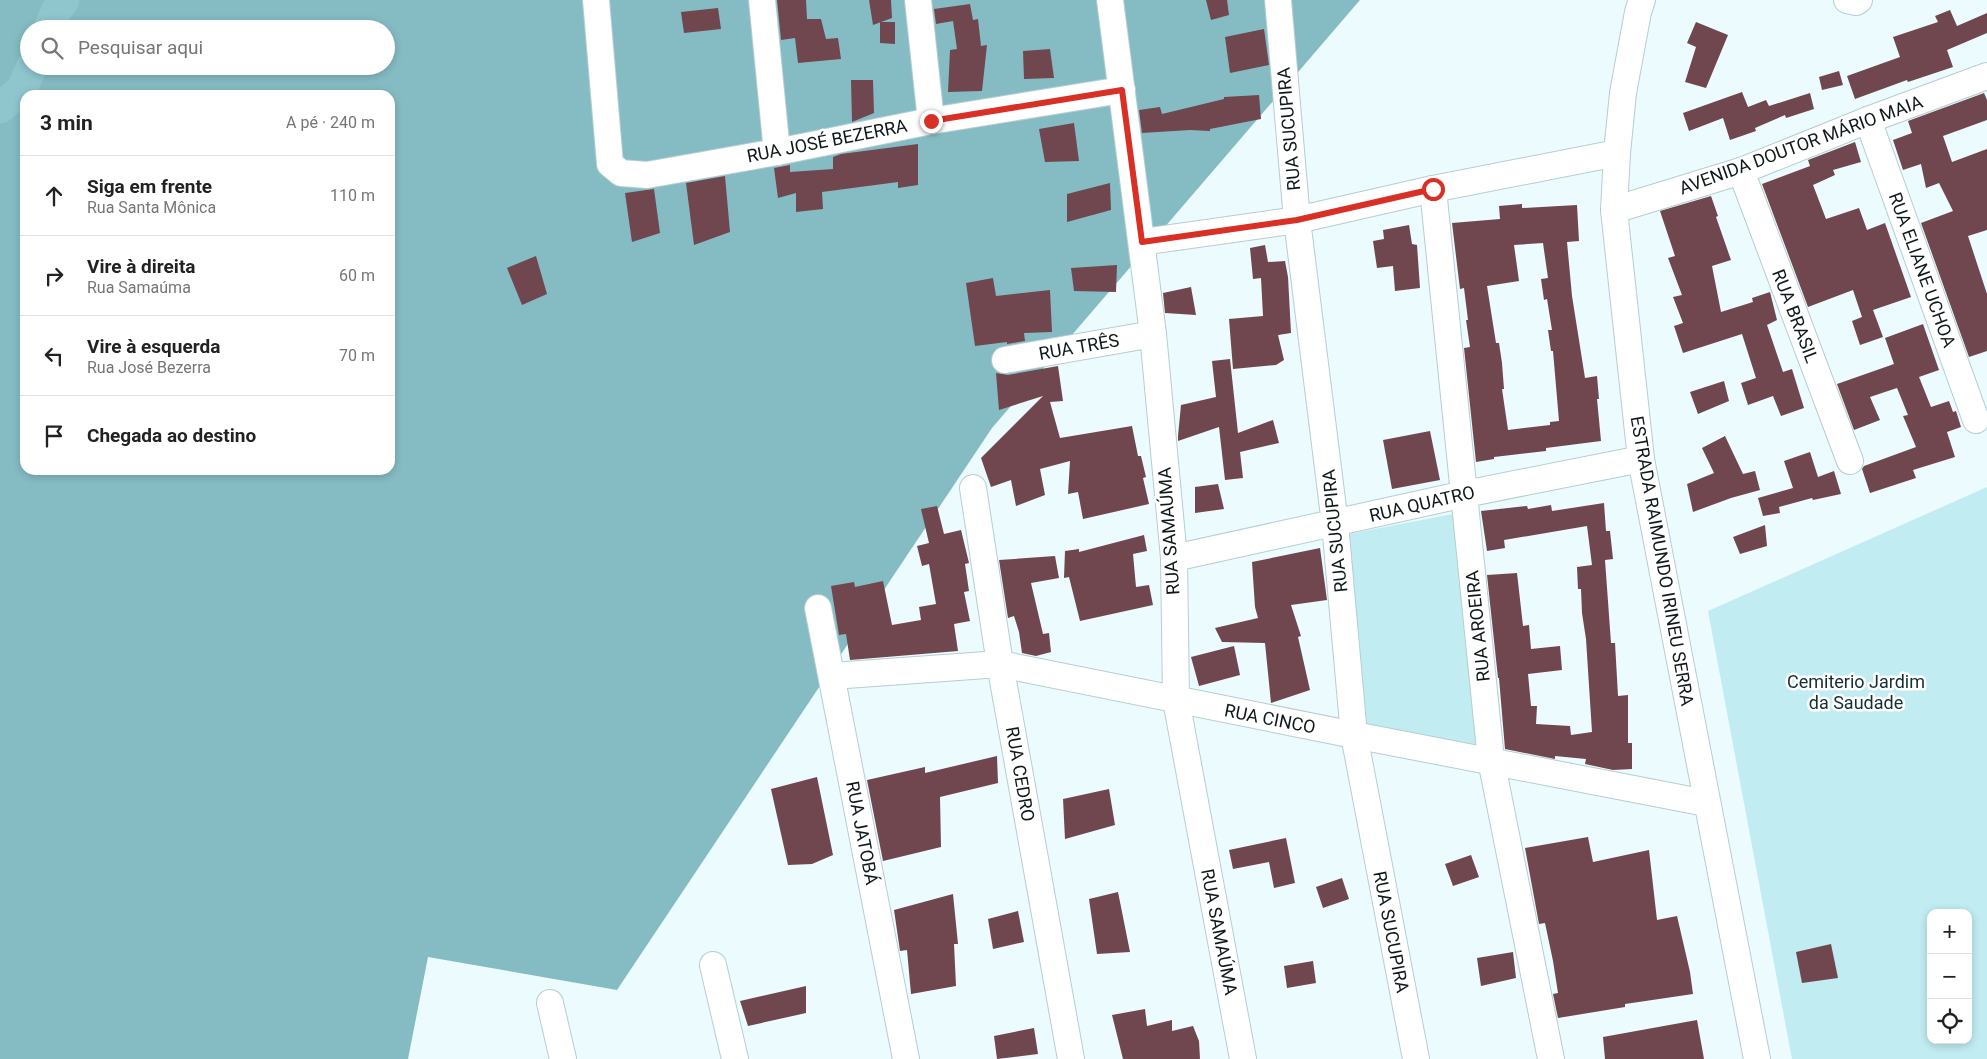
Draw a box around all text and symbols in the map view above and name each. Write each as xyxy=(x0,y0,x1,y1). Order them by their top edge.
search box xyxy=(20,20,395,75)
icon: search xyxy=(38,34,66,62)
text: Pesquisar aqui xyxy=(78,36,203,59)
street label: RUA SUCUPIRA xyxy=(1273,66,1304,192)
street label: AVENIDA DOUTOR MÁRIO MAIA xyxy=(1676,91,1926,198)
route end xyxy=(920,110,943,133)
text: 3 min xyxy=(40,111,93,135)
text: A pé · 240 m xyxy=(286,113,375,132)
street label: RUA JOSÉ BEZERRA xyxy=(745,115,909,166)
text: Siga em frente xyxy=(87,175,212,198)
route start xyxy=(1422,178,1445,201)
icon: ahead xyxy=(40,182,68,210)
text: 110 m xyxy=(330,186,375,205)
street label: RUA ELIANE UCHOA xyxy=(1885,190,1960,350)
text: Rua Santa Mônica xyxy=(87,198,216,217)
text: Vire à direita xyxy=(87,255,196,278)
icon: right xyxy=(40,262,68,290)
text: 60 m xyxy=(339,266,375,285)
street label: RUA BRASIL xyxy=(1768,266,1823,366)
text: Rua Samaúma xyxy=(87,278,191,297)
street label: RUA TRÊS xyxy=(1037,329,1121,364)
text: Vire à esquerda xyxy=(87,335,220,358)
icon: left xyxy=(40,342,68,370)
text: 70 m xyxy=(339,346,375,365)
text: Rua José Bezerra xyxy=(87,358,211,377)
street label: ESTRADA RAIMUNDO IRINEU SERRA xyxy=(1627,414,1698,708)
icon: arrive xyxy=(40,422,68,450)
text: Chegada ao destino xyxy=(87,424,256,447)
street label: RUA SAMAÚMA xyxy=(1154,466,1183,596)
street label: RUA SUCUPIRA xyxy=(1318,468,1351,594)
street label: RUA QUATRO xyxy=(1367,481,1477,526)
street label: RUA AROEIRA xyxy=(1461,569,1494,683)
park label: Cemiterio Jardim da Saudade xyxy=(1787,671,1925,713)
street label: RUA CINCO xyxy=(1223,699,1317,738)
street label: RUA CEDRO xyxy=(1002,725,1039,823)
street label: RUA JATOBÁ xyxy=(842,779,883,887)
street label: RUA SAMAÚMA xyxy=(1197,867,1242,997)
street label: RUA SUCUPIRA xyxy=(1369,869,1414,995)
map controls xyxy=(1927,909,1972,1044)
button: + xyxy=(1927,909,1972,954)
button: − xyxy=(1927,954,1972,999)
button: locate xyxy=(1927,999,1972,1044)

